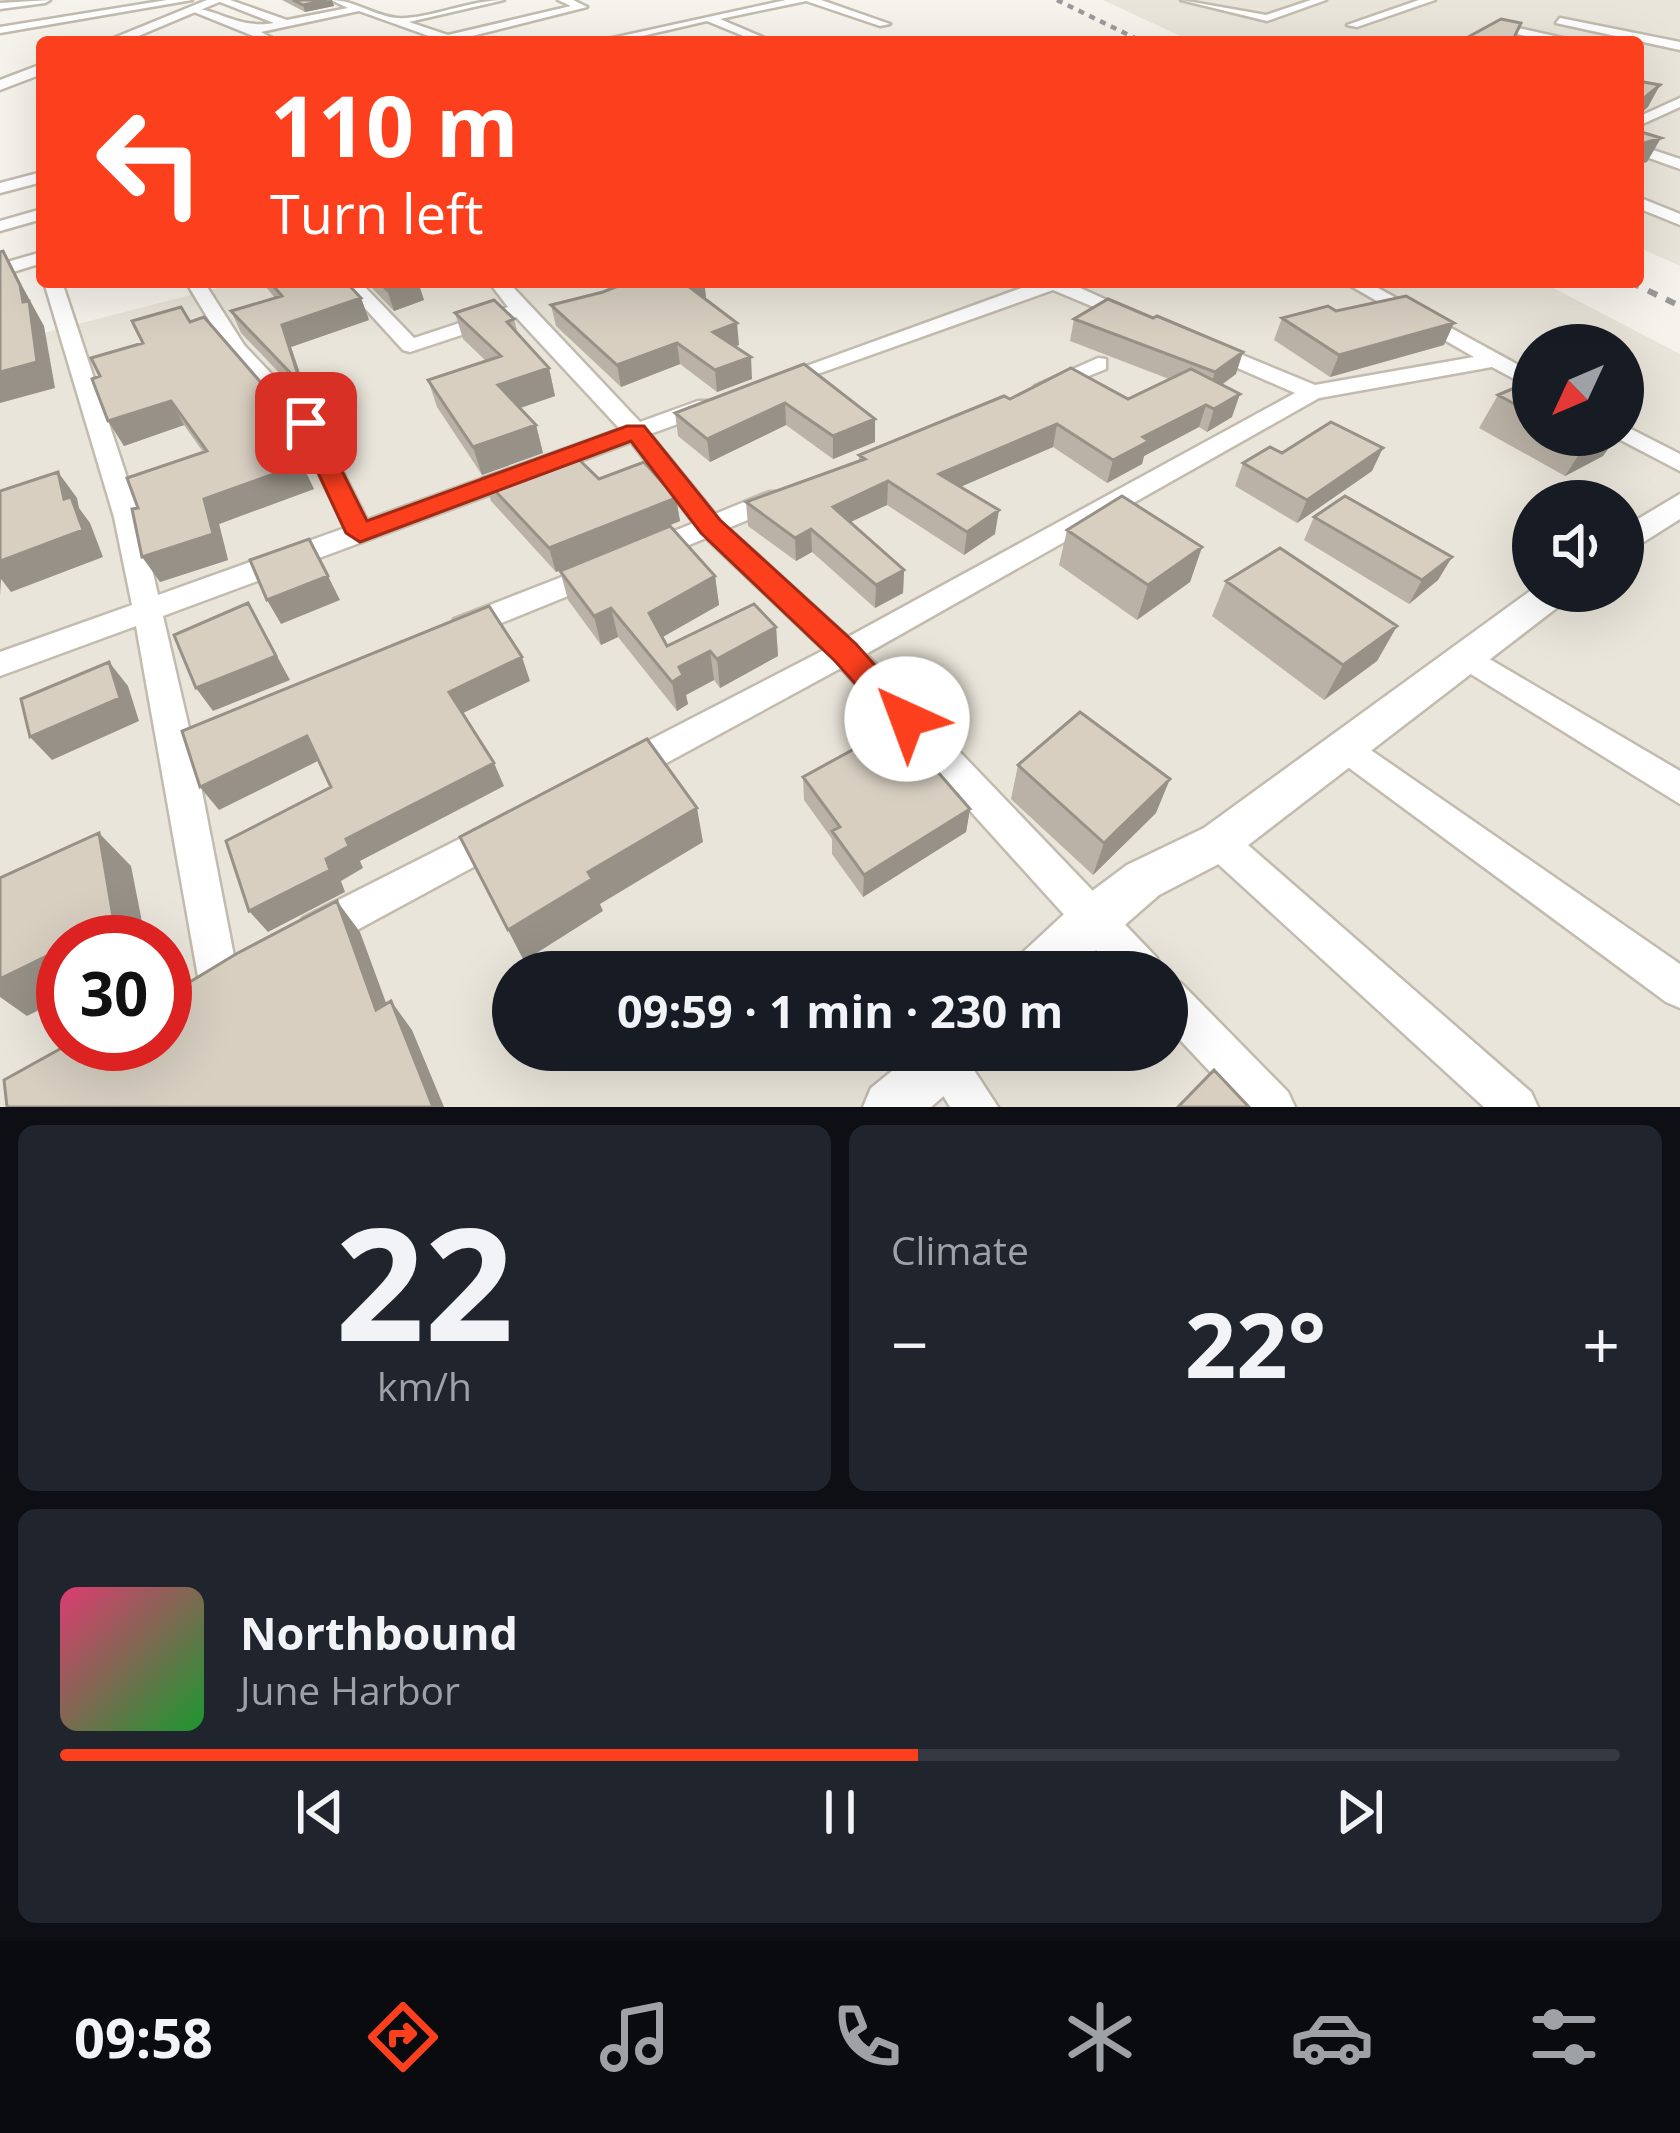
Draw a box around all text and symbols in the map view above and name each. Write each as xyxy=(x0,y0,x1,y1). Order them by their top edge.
text: 110 m xyxy=(270,67,518,182)
icon: left xyxy=(72,84,228,240)
text: Turn left xyxy=(270,176,483,250)
north arrow xyxy=(1512,324,1644,456)
map controls xyxy=(1512,324,1644,612)
pin xyxy=(255,372,357,474)
icon: arrive xyxy=(273,390,339,456)
button: sound xyxy=(1512,480,1644,612)
position arrow xyxy=(844,656,970,782)
speed limit sign: 30 xyxy=(36,915,192,1071)
text: 09:59 · 1 min · 230 m xyxy=(617,980,1063,1041)
text: 22 xyxy=(335,1174,514,1387)
text: Climate xyxy=(891,1223,1029,1276)
text: 22° xyxy=(1185,1282,1326,1404)
text: − xyxy=(891,1298,929,1388)
text: + xyxy=(1582,1298,1620,1388)
text: km/h xyxy=(377,1359,472,1412)
text: Northbound xyxy=(240,1602,518,1663)
text: June Harbor xyxy=(240,1663,460,1716)
icon: previous xyxy=(287,1779,353,1845)
icon: pause xyxy=(807,1779,873,1845)
icon: next xyxy=(1327,1779,1393,1845)
icon: directions xyxy=(361,1995,445,2079)
icon: music xyxy=(593,1995,677,2079)
icon: phone xyxy=(825,1995,909,2079)
icon: climate xyxy=(1058,1995,1142,2079)
icon: car xyxy=(1290,1995,1374,2079)
icon: filters xyxy=(1522,1995,1606,2079)
text: 09:58 xyxy=(74,2000,213,2074)

